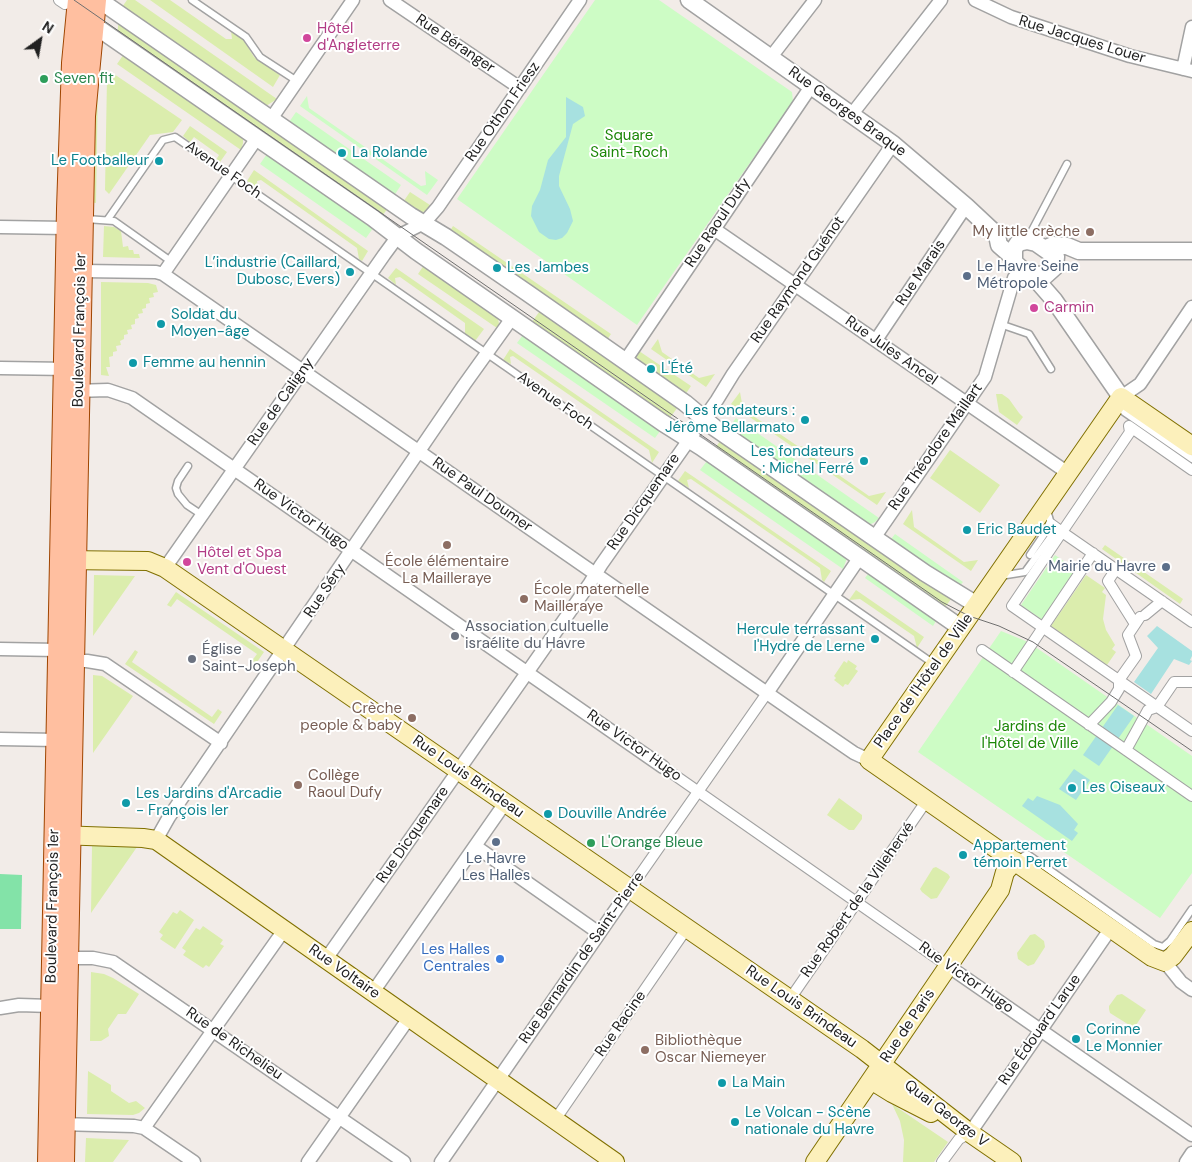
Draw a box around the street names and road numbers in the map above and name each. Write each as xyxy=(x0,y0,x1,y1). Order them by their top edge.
street label: Rue Béranger xyxy=(412,11,498,77)
street label: Rue Jacques Louer xyxy=(1017,12,1147,68)
street label: Rue Othon Friesz xyxy=(462,59,544,165)
street label: Rue Georges Braque xyxy=(784,63,910,161)
street label: Avenue Foch xyxy=(181,137,265,203)
street label: Rue Raoul Dufy xyxy=(681,175,755,271)
street label: Rue Raymond Guénot xyxy=(747,213,849,347)
street label: Rue Marais xyxy=(892,237,950,309)
street label: Boulevard François 1er xyxy=(70,253,90,407)
street label: Rue Jules Ancel xyxy=(841,313,941,389)
street label: Rue de Caligny xyxy=(244,355,318,449)
street label: Avenue Foch xyxy=(513,368,597,434)
street label: Rue Théodore Maillart xyxy=(885,380,987,514)
street label: Rue Dicquemare xyxy=(604,450,684,554)
street label: Rue Paul Doumer xyxy=(429,454,535,536)
street label: Rue Victor Hugo xyxy=(250,476,352,554)
street label: Rue Séry xyxy=(300,561,350,621)
street label: Place de l'Hôtel de Ville xyxy=(871,610,977,752)
street label: Rue Victor Hugo xyxy=(583,707,685,785)
street label: Rue Louis Brindeau xyxy=(409,732,527,822)
street label: Rue Dicquemare xyxy=(373,783,453,887)
street label: Rue Robert de la Villehervé xyxy=(797,819,919,981)
street label: Boulevard François 1er xyxy=(43,829,63,983)
street label: Rue Bernardin de Saint-Pierre xyxy=(516,869,648,1047)
street label: Rue Victor Hugo xyxy=(915,939,1017,1017)
street label: Rue Voltaire xyxy=(305,941,383,1003)
street label: Rue Louis Brindeau xyxy=(742,962,860,1052)
street label: Rue Édouard Larue xyxy=(995,971,1085,1089)
street label: Rue de Paris xyxy=(877,986,939,1066)
street label: Rue Racine xyxy=(592,988,650,1060)
street label: Rue de Richelieu xyxy=(182,1004,286,1084)
street label: Quai George V xyxy=(900,1077,992,1151)

